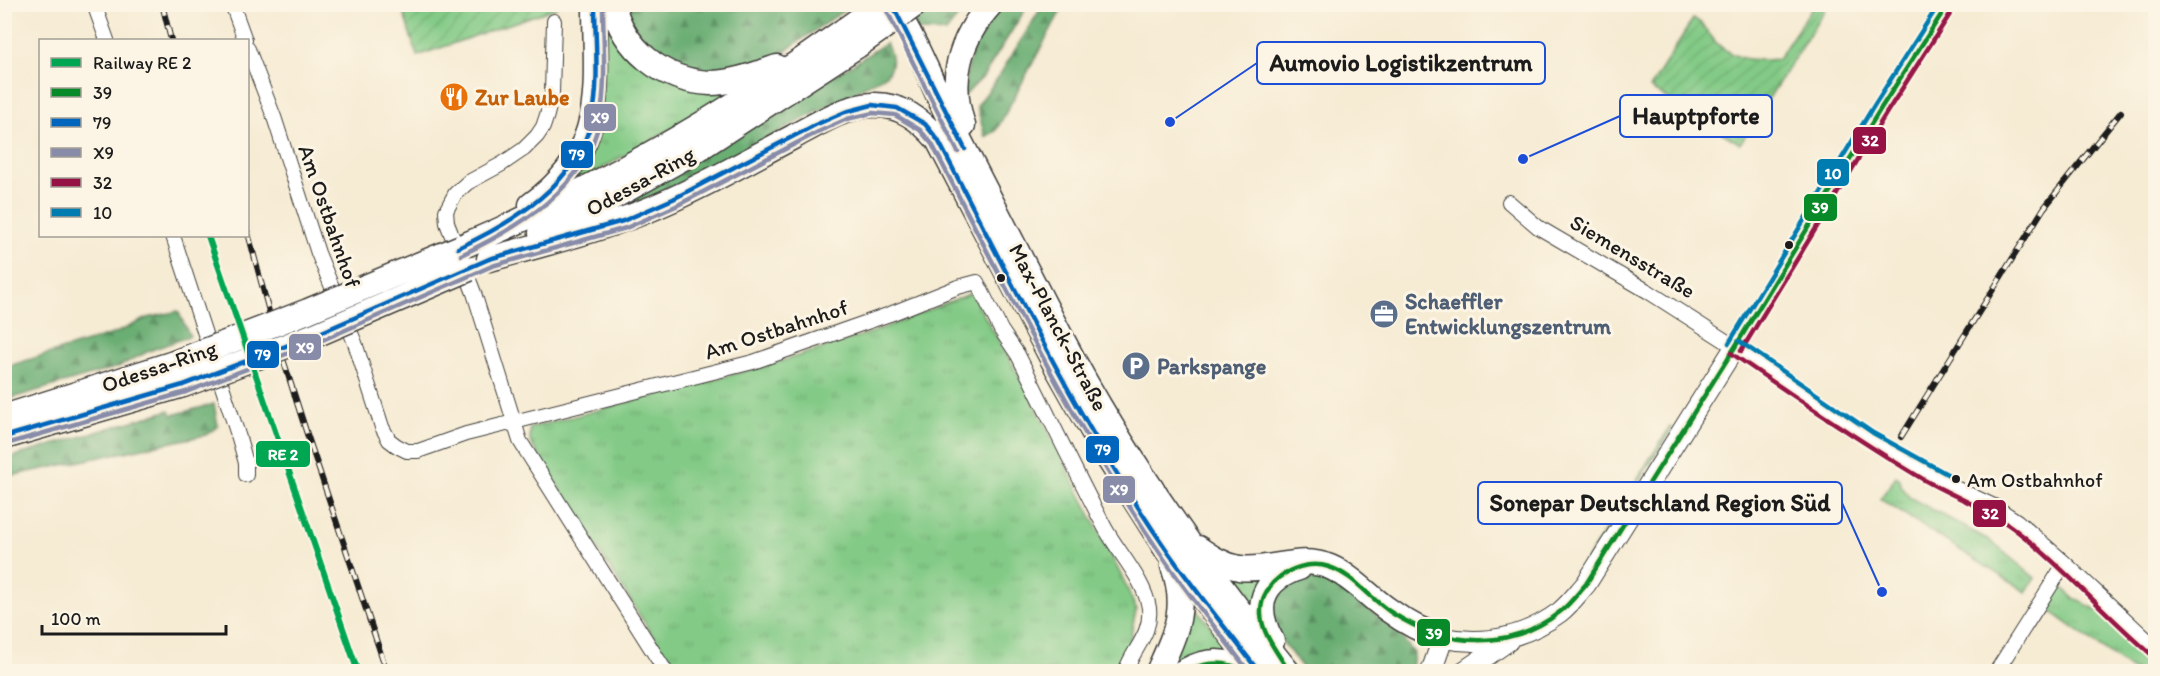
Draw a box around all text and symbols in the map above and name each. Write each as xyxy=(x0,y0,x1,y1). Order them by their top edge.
legend xyxy=(39,39,249,237)
callout: Aumovio Logistikzentrum xyxy=(1257,42,1545,84)
text: Aumovio Logistikzentrum xyxy=(1268,48,1533,78)
text: Railway RE 2 xyxy=(93,52,192,74)
restaurant icon: Zur Laube xyxy=(438,81,470,113)
text: 39 xyxy=(93,82,112,104)
place label: Zur Laube xyxy=(475,84,569,111)
callout: Hauptpforte xyxy=(1620,95,1772,137)
text: Hauptpforte xyxy=(1632,101,1760,131)
line badge: X9 xyxy=(583,103,617,132)
text: X9 xyxy=(591,108,609,127)
text: 79 xyxy=(93,112,111,134)
line badge: 32 xyxy=(1852,126,1887,155)
text: 32 xyxy=(1861,131,1879,150)
line badge: 79 xyxy=(560,140,594,169)
street label: Odessa-Ring xyxy=(581,140,700,222)
street label: Am Ostbahnhof xyxy=(292,141,367,291)
text: X9 xyxy=(93,142,114,164)
text: 79 xyxy=(568,145,585,164)
line badge: 10 xyxy=(1816,158,1850,187)
text: 10 xyxy=(1824,164,1842,183)
text: 32 xyxy=(93,172,113,194)
line badge: 39 xyxy=(1803,193,1838,222)
text: 39 xyxy=(1811,198,1829,217)
text: 10 xyxy=(93,202,112,224)
street label: Siemensstraße xyxy=(1565,208,1700,304)
street label: Max-Planck-Straße xyxy=(1003,239,1114,416)
unlabelled marker xyxy=(1783,239,1795,251)
unlabelled marker xyxy=(995,272,1007,284)
place label: Schaeffler Entwicklungszentrum xyxy=(1405,288,1611,340)
street label: Am Ostbahnhof xyxy=(701,294,851,365)
office icon: Schaeffler Entwicklungszentrum xyxy=(1368,298,1400,330)
line badge: X9 xyxy=(288,333,322,361)
street label: Odessa-Ring xyxy=(98,334,221,399)
text: X9 xyxy=(296,338,314,357)
line badge: 79 xyxy=(246,340,280,369)
text: 79 xyxy=(254,345,271,364)
parking icon: Parkspange xyxy=(1120,350,1152,382)
place label: Parkspange xyxy=(1157,353,1267,380)
line badge: 79 xyxy=(1085,435,1120,464)
line badge: RE 2 xyxy=(255,440,311,468)
text: 79 xyxy=(1094,440,1111,459)
text: RE 2 xyxy=(268,445,299,464)
place label: Am Ostbahnhof xyxy=(1967,468,2103,492)
marker: Am Ostbahnhof xyxy=(1950,473,1962,485)
line badge: X9 xyxy=(1102,475,1136,504)
text: X9 xyxy=(1110,480,1128,499)
callout: Sonepar Deutschland Region Süd xyxy=(1478,482,1842,524)
text: Sonepar Deutschland Region Süd xyxy=(1489,488,1831,518)
line badge: 32 xyxy=(1972,499,2007,528)
text: 32 xyxy=(1981,504,1999,523)
scale bar xyxy=(42,598,226,636)
text: 100 m xyxy=(51,608,101,630)
line badge: 39 xyxy=(1416,618,1451,647)
text: 39 xyxy=(1425,624,1443,643)

